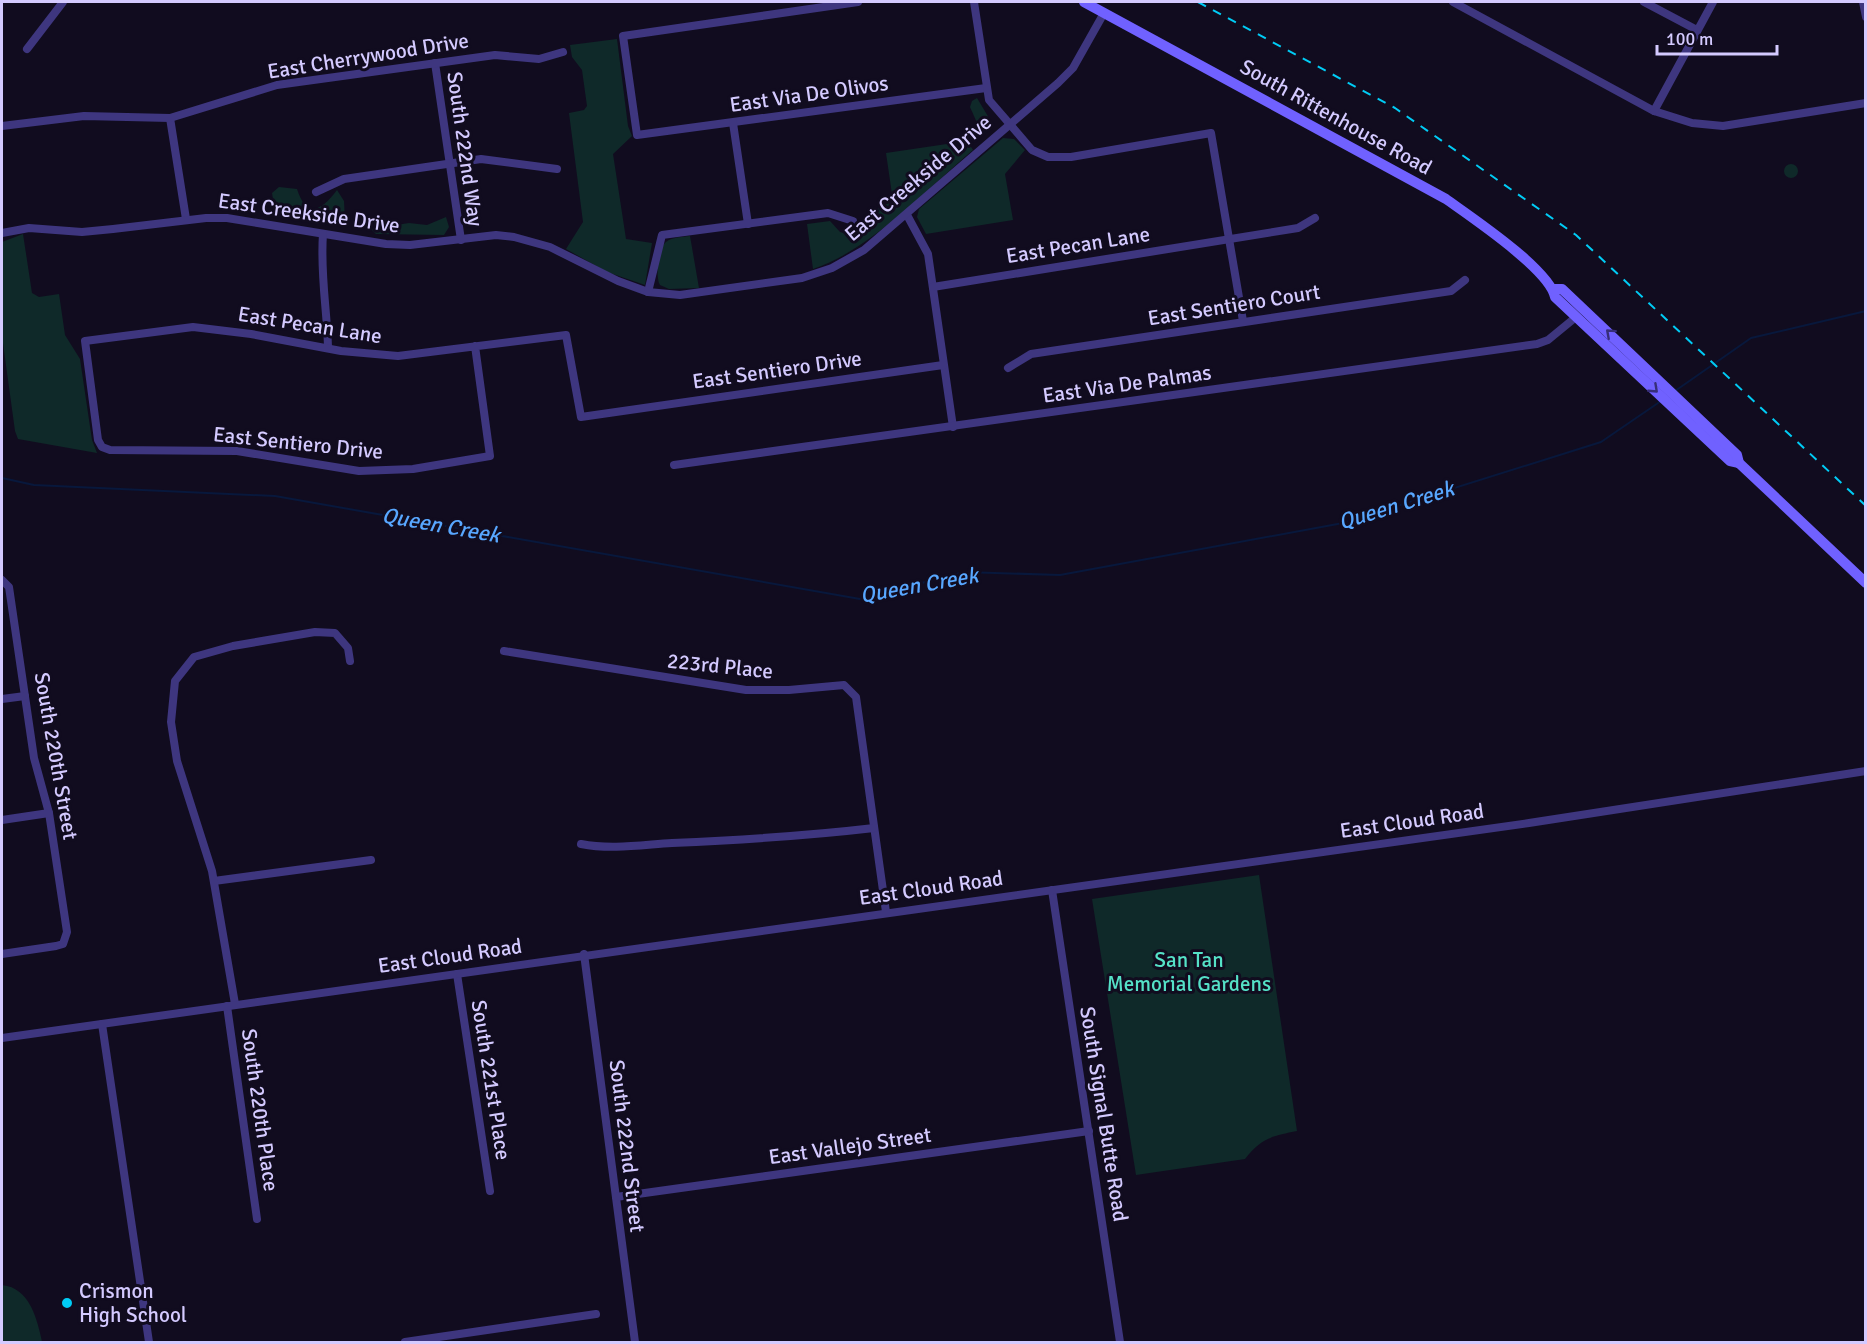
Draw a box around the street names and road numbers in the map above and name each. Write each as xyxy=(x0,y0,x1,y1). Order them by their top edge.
street label: East Cherrywood Drive xyxy=(266,27,470,85)
street label: South Rittenhouse Road xyxy=(1236,53,1436,181)
street label: South 222nd Way xyxy=(441,70,489,228)
street label: East Via De Olivos xyxy=(728,70,890,118)
street label: East Creekside Drive xyxy=(839,109,997,247)
street label: East Creekside Drive xyxy=(216,187,402,239)
street label: East Pecan Lane xyxy=(1004,221,1152,269)
street label: East Sentiero Court xyxy=(1146,279,1322,331)
street label: East Pecan Lane xyxy=(236,301,384,349)
street label: East Sentiero Drive xyxy=(691,345,863,395)
street label: East Via De Palmas xyxy=(1041,359,1213,409)
street label: East Sentiero Drive xyxy=(212,421,384,465)
street label: 223rd Place xyxy=(666,648,774,684)
street label: South 220th Street xyxy=(28,670,84,842)
street label: East Cloud Road xyxy=(1338,798,1486,844)
street label: East Cloud Road xyxy=(857,865,1005,911)
street label: East Cloud Road xyxy=(376,933,524,979)
street label: South 221st Place xyxy=(466,998,516,1162)
street label: South Signal Butte Road xyxy=(1074,1005,1134,1223)
street label: South 220th Place xyxy=(236,1027,284,1193)
street label: South 222nd Street xyxy=(604,1058,650,1234)
street label: East Vallejo Street xyxy=(767,1122,933,1170)

